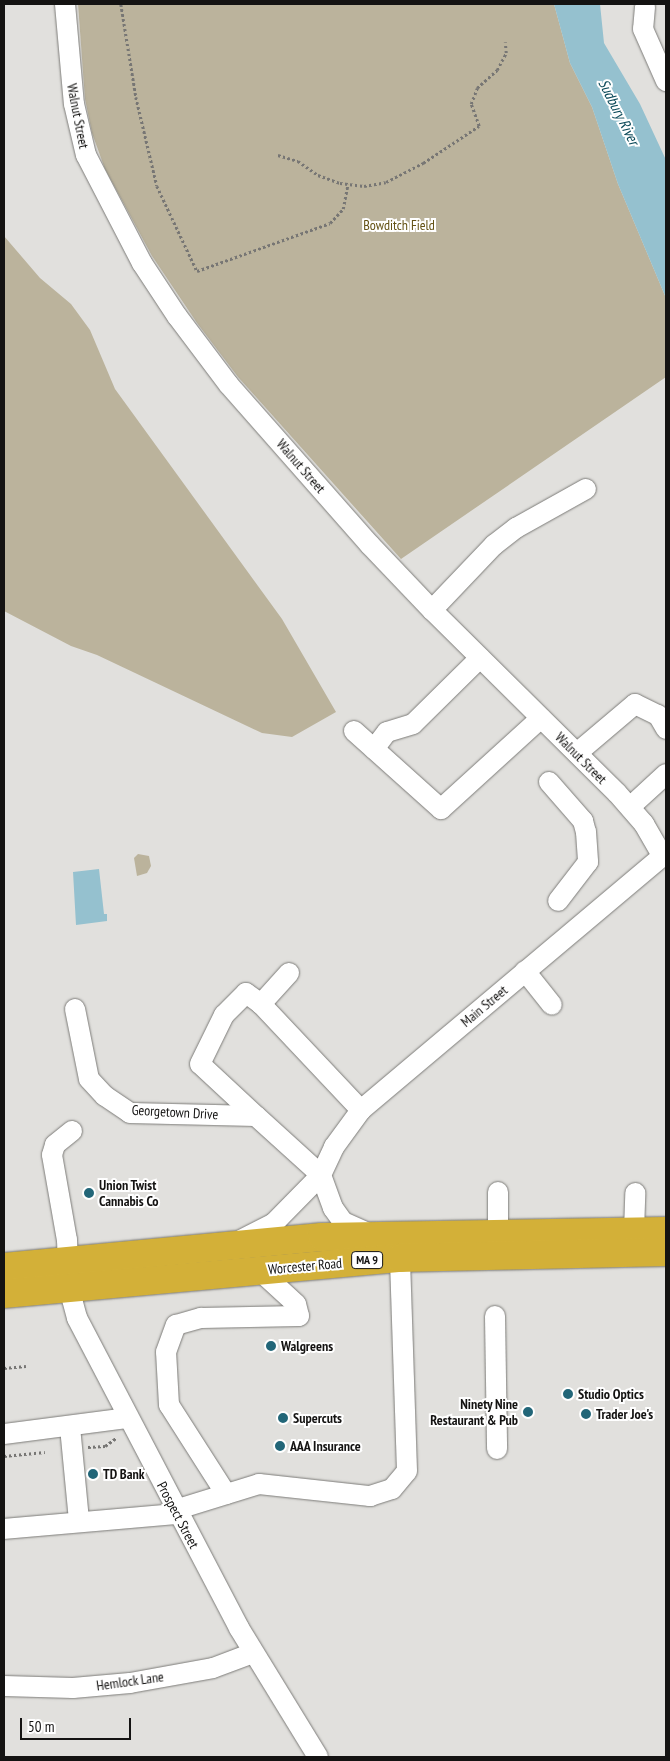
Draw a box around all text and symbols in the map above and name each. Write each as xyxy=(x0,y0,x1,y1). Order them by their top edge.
water label: Sudbury River xyxy=(595,76,643,148)
street label: Walnut Street xyxy=(63,82,93,150)
park label: Bowditch Field xyxy=(363,217,435,233)
street label: Walnut Street xyxy=(273,436,329,496)
street label: Walnut Street xyxy=(552,729,610,787)
street label: Main Street xyxy=(457,982,511,1030)
street label: Georgetown Drive xyxy=(131,1101,219,1123)
place label: Union Twist Cannabis Co xyxy=(99,1177,159,1210)
marker: Union Twist Cannabis Co xyxy=(83,1187,95,1199)
road number: MA 9 xyxy=(351,1250,383,1270)
street label: Worcester Road xyxy=(267,1254,343,1278)
place label: Walgreens xyxy=(281,1338,333,1354)
marker: Walgreens xyxy=(265,1340,277,1352)
place label: Studio Optics xyxy=(578,1386,644,1402)
marker: Studio Optics xyxy=(562,1388,574,1400)
place label: Ninety Nine Restaurant & Pub xyxy=(430,1396,518,1428)
marker: Ninety Nine Restaurant & Pub xyxy=(522,1406,534,1418)
place label: Trader Joe's xyxy=(596,1406,653,1422)
marker: Trader Joe's xyxy=(580,1408,592,1420)
place label: Supercuts xyxy=(293,1410,342,1426)
marker: Supercuts xyxy=(277,1412,289,1424)
place label: AAA Insurance xyxy=(290,1438,361,1454)
marker: AAA Insurance xyxy=(274,1440,286,1452)
place label: TD Bank xyxy=(103,1466,145,1482)
marker: TD Bank xyxy=(87,1468,99,1480)
street label: Prospect Street xyxy=(153,1479,203,1551)
street label: Hemlock Lane xyxy=(95,1668,165,1694)
scale bar xyxy=(22,1708,134,1740)
text: 50 m xyxy=(28,1717,54,1736)

